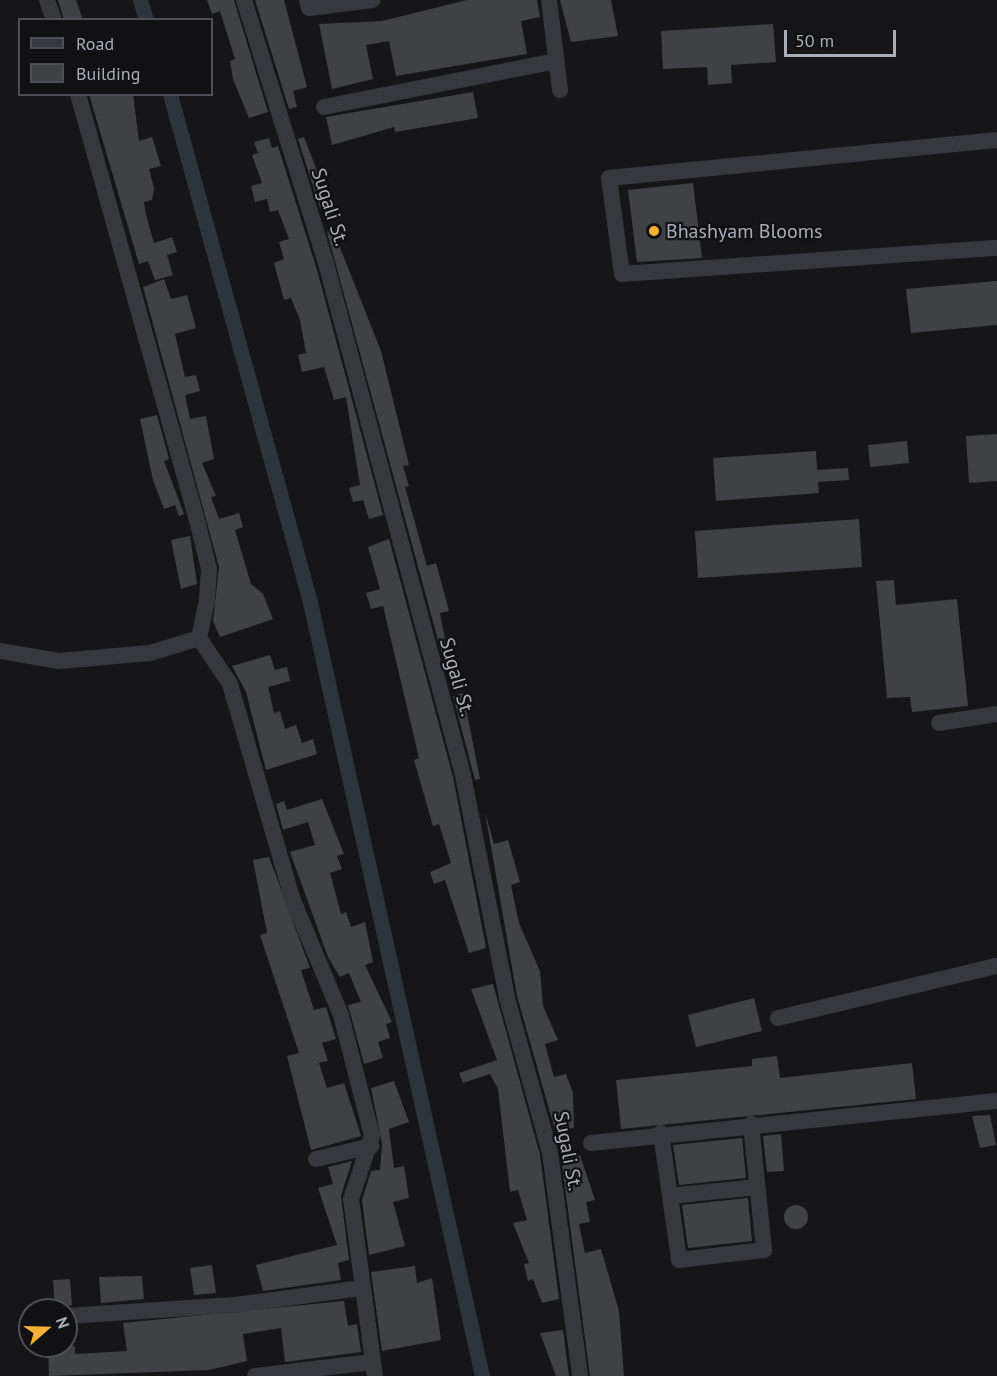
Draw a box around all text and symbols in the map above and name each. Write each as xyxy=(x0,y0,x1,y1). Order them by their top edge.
legend xyxy=(18,18,213,96)
scale bar xyxy=(787,18,900,56)
text: 50 m xyxy=(795,29,834,52)
text: Road xyxy=(76,32,114,55)
text: Building xyxy=(76,62,140,85)
street label: Sugali St. xyxy=(306,165,354,249)
place label: Bhashyam Blooms xyxy=(666,219,822,243)
marker: Bhashyam Blooms xyxy=(647,224,661,238)
street label: Sugali St. xyxy=(434,635,480,719)
street label: Sugali St. xyxy=(549,1109,587,1193)
north arrow xyxy=(18,1298,78,1358)
text: N xyxy=(52,1314,74,1331)

